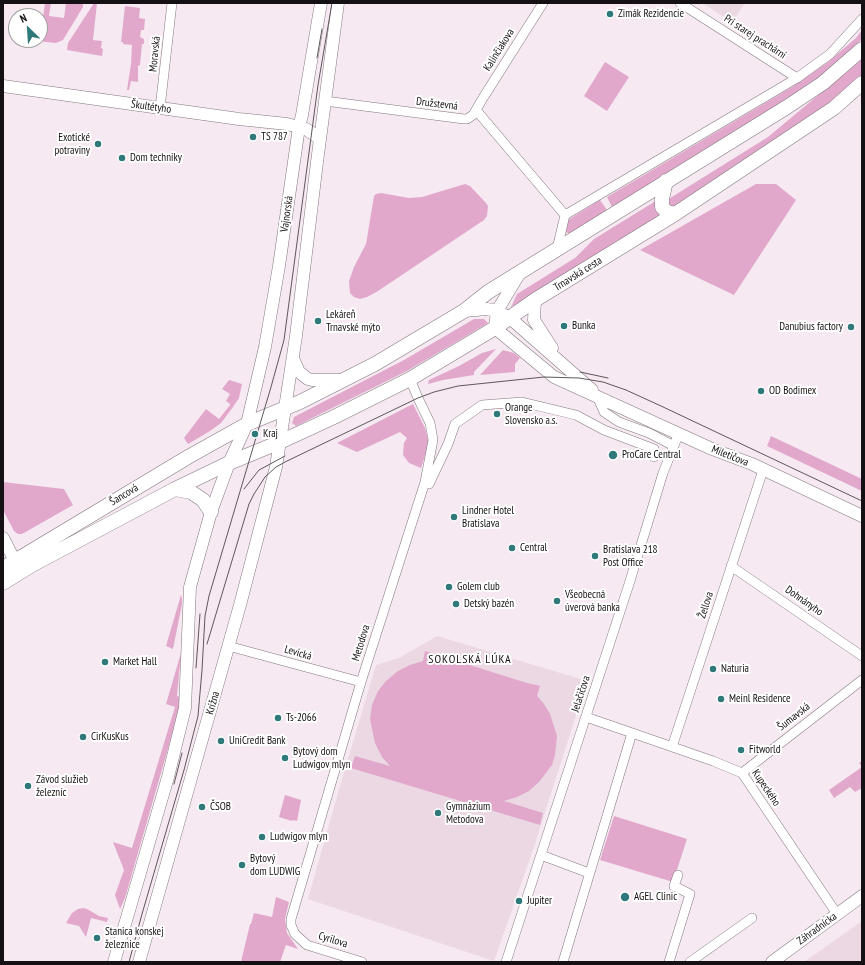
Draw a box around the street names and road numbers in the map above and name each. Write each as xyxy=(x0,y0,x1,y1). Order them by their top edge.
street label: Pri starej prachárni xyxy=(721,12,789,62)
street label: Kalinčiakova xyxy=(481,26,517,74)
street label: Moravská xyxy=(147,35,163,73)
street label: Družstevná xyxy=(415,95,459,113)
street label: Škultétyho xyxy=(130,98,172,116)
street label: Vajnorská xyxy=(278,195,296,233)
street label: Trnavská cesta xyxy=(551,254,605,294)
street label: Miletičova xyxy=(709,443,751,469)
street label: Šancová xyxy=(107,481,141,509)
street label: Dohnányho xyxy=(783,583,825,619)
street label: Žellova xyxy=(695,590,717,620)
street label: Metodova xyxy=(349,623,373,663)
street label: Levická xyxy=(283,643,313,663)
street label: Jelačičova xyxy=(569,674,593,714)
street label: Krížna xyxy=(203,690,223,716)
street label: Šumavská xyxy=(775,700,813,734)
street label: Kupeckého xyxy=(749,767,783,809)
street label: Záhradnícka xyxy=(794,910,840,948)
street label: Cyrilova xyxy=(317,929,349,951)

